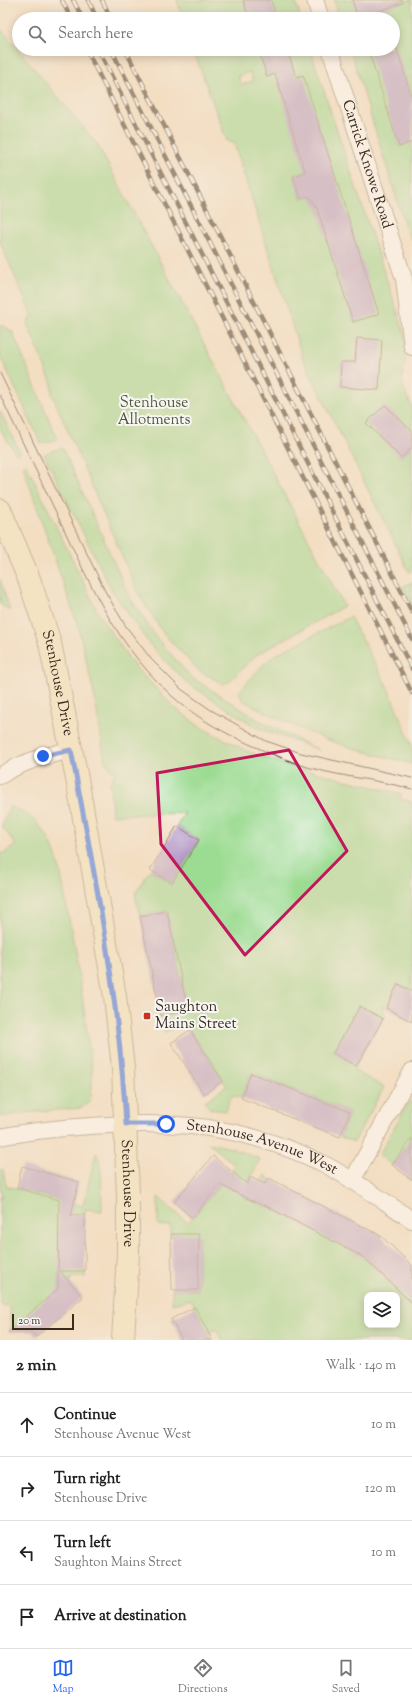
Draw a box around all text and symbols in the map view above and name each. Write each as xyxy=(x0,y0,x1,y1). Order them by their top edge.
search box xyxy=(12,12,400,56)
icon: search xyxy=(26,23,48,45)
text: Search here xyxy=(58,24,133,45)
street label: Carrick Knowe Road xyxy=(336,97,398,232)
park label: Stenhouse Allotments xyxy=(118,393,190,431)
street label: Stenhouse Drive xyxy=(36,627,79,738)
route end xyxy=(34,747,52,765)
place label: Saughton Mains Street xyxy=(155,997,237,1035)
marker: Saughton Mains Street xyxy=(142,1011,152,1021)
route start xyxy=(157,1115,175,1133)
street label: Stenhouse Avenue West xyxy=(185,1115,342,1180)
street label: Stenhouse Drive xyxy=(115,1139,139,1247)
map controls xyxy=(364,1292,400,1328)
button: layers xyxy=(364,1292,400,1328)
scale bar xyxy=(12,1312,74,1331)
text: 20 m xyxy=(18,1313,40,1329)
text: 2 min xyxy=(16,1354,57,1378)
text: Walk · 140 m xyxy=(325,1357,396,1375)
text: Continue xyxy=(54,1405,116,1426)
icon: ahead xyxy=(16,1414,38,1436)
text: 10 m xyxy=(371,1416,396,1434)
text: Stenhouse Avenue West xyxy=(54,1426,191,1444)
text: Turn right xyxy=(54,1469,120,1490)
icon: right xyxy=(16,1478,38,1500)
text: 120 m xyxy=(365,1480,396,1498)
text: Stenhouse Drive xyxy=(54,1490,147,1508)
text: Turn left xyxy=(54,1533,111,1554)
icon: left xyxy=(16,1542,38,1564)
text: 10 m xyxy=(371,1544,396,1562)
text: Saughton Mains Street xyxy=(54,1554,182,1572)
icon: arrive xyxy=(16,1606,38,1628)
text: Arrive at destination xyxy=(54,1606,187,1627)
tab: Map xyxy=(52,1657,74,1697)
tab: Directions xyxy=(178,1657,228,1697)
tab: Saved xyxy=(332,1657,360,1697)

